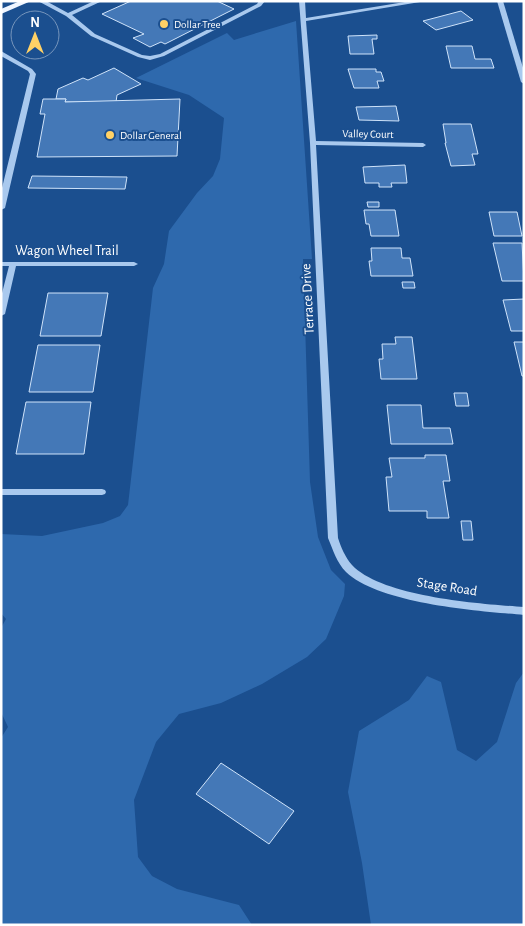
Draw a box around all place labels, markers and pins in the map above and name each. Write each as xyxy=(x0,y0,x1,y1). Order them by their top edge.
marker: Dollar Tree xyxy=(158,18,170,30)
place label: Dollar Tree xyxy=(174,19,221,30)
marker: Dollar General xyxy=(104,129,116,141)
place label: Dollar General xyxy=(120,130,182,141)

